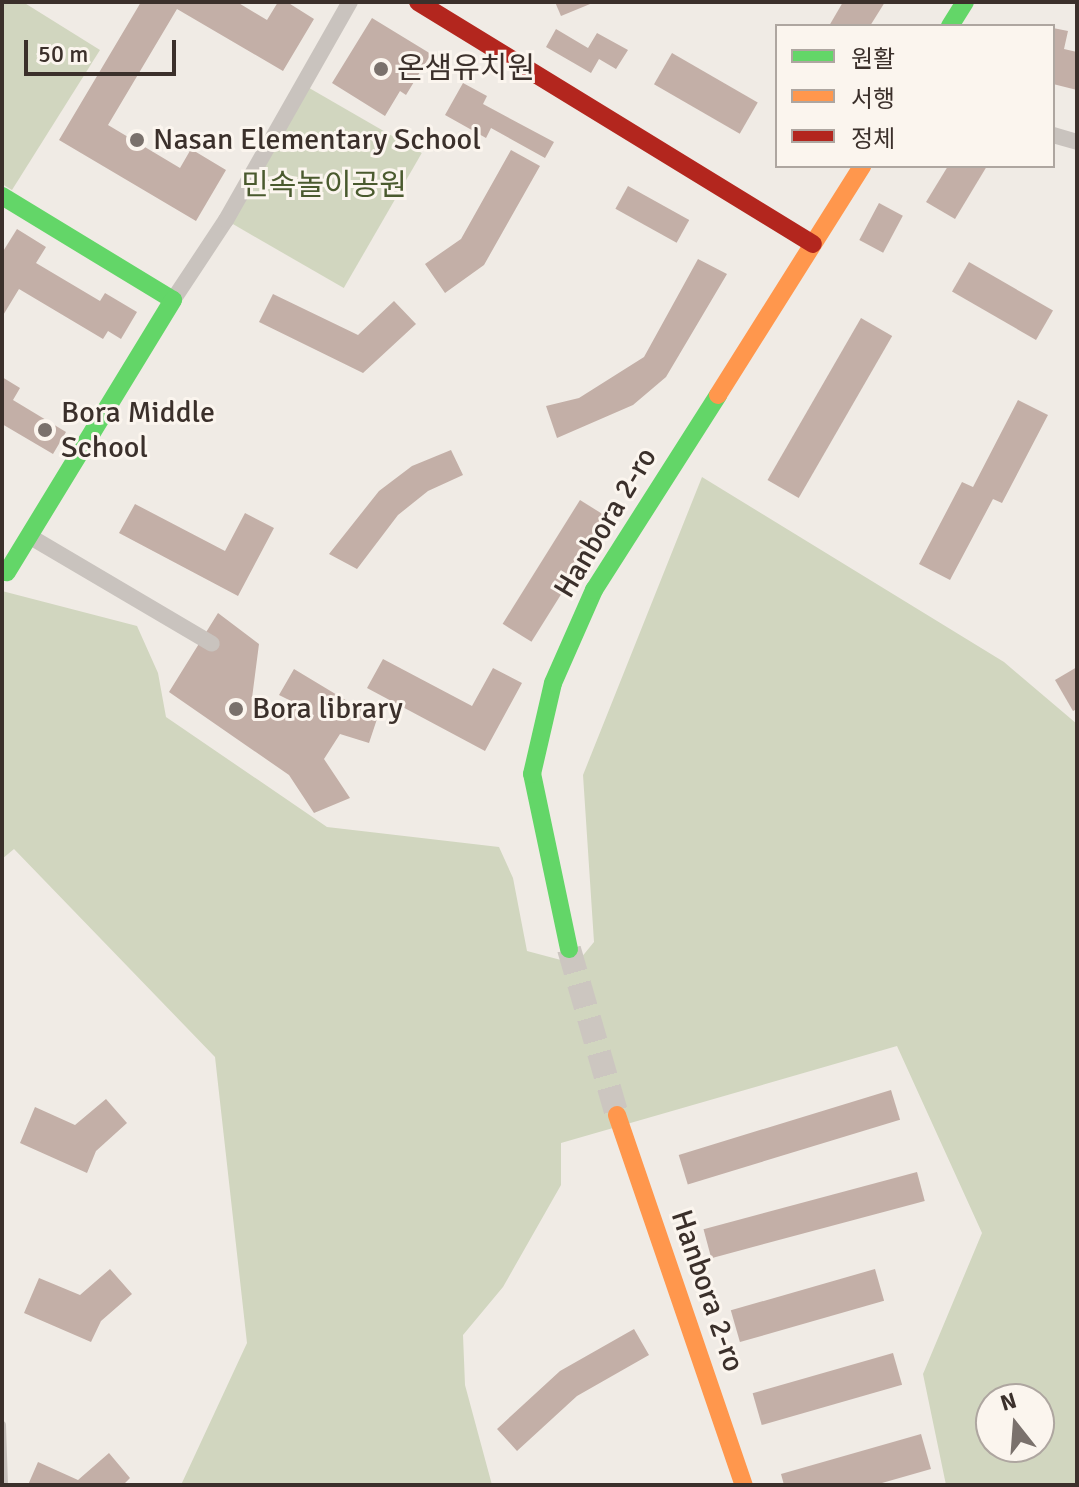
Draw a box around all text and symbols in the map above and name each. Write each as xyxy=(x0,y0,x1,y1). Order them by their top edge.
scale bar xyxy=(28,24,180,74)
legend xyxy=(775,24,1055,168)
text: 50 m xyxy=(38,39,88,69)
text: 원활 xyxy=(851,44,895,74)
place label: 온샘유치원 xyxy=(397,51,535,87)
marker: 온샘유치원 xyxy=(372,60,390,78)
text: 서행 xyxy=(851,84,895,114)
place label: Nasan Elementary School xyxy=(153,122,481,158)
text: 정체 xyxy=(851,124,895,154)
marker: Nasan Elementary School xyxy=(128,131,146,149)
park label: 민속놀이공원 xyxy=(241,168,407,204)
place label: Bora Middle School xyxy=(61,395,215,466)
marker: Bora Middle School xyxy=(36,421,54,439)
street label: Hanbora 2-ro xyxy=(547,441,665,605)
place label: Bora library xyxy=(252,691,403,727)
marker: Bora library xyxy=(227,700,245,718)
street label: Hanbora 2-ro xyxy=(663,1205,751,1377)
north arrow xyxy=(975,1383,1055,1463)
text: N xyxy=(997,1386,1020,1417)

